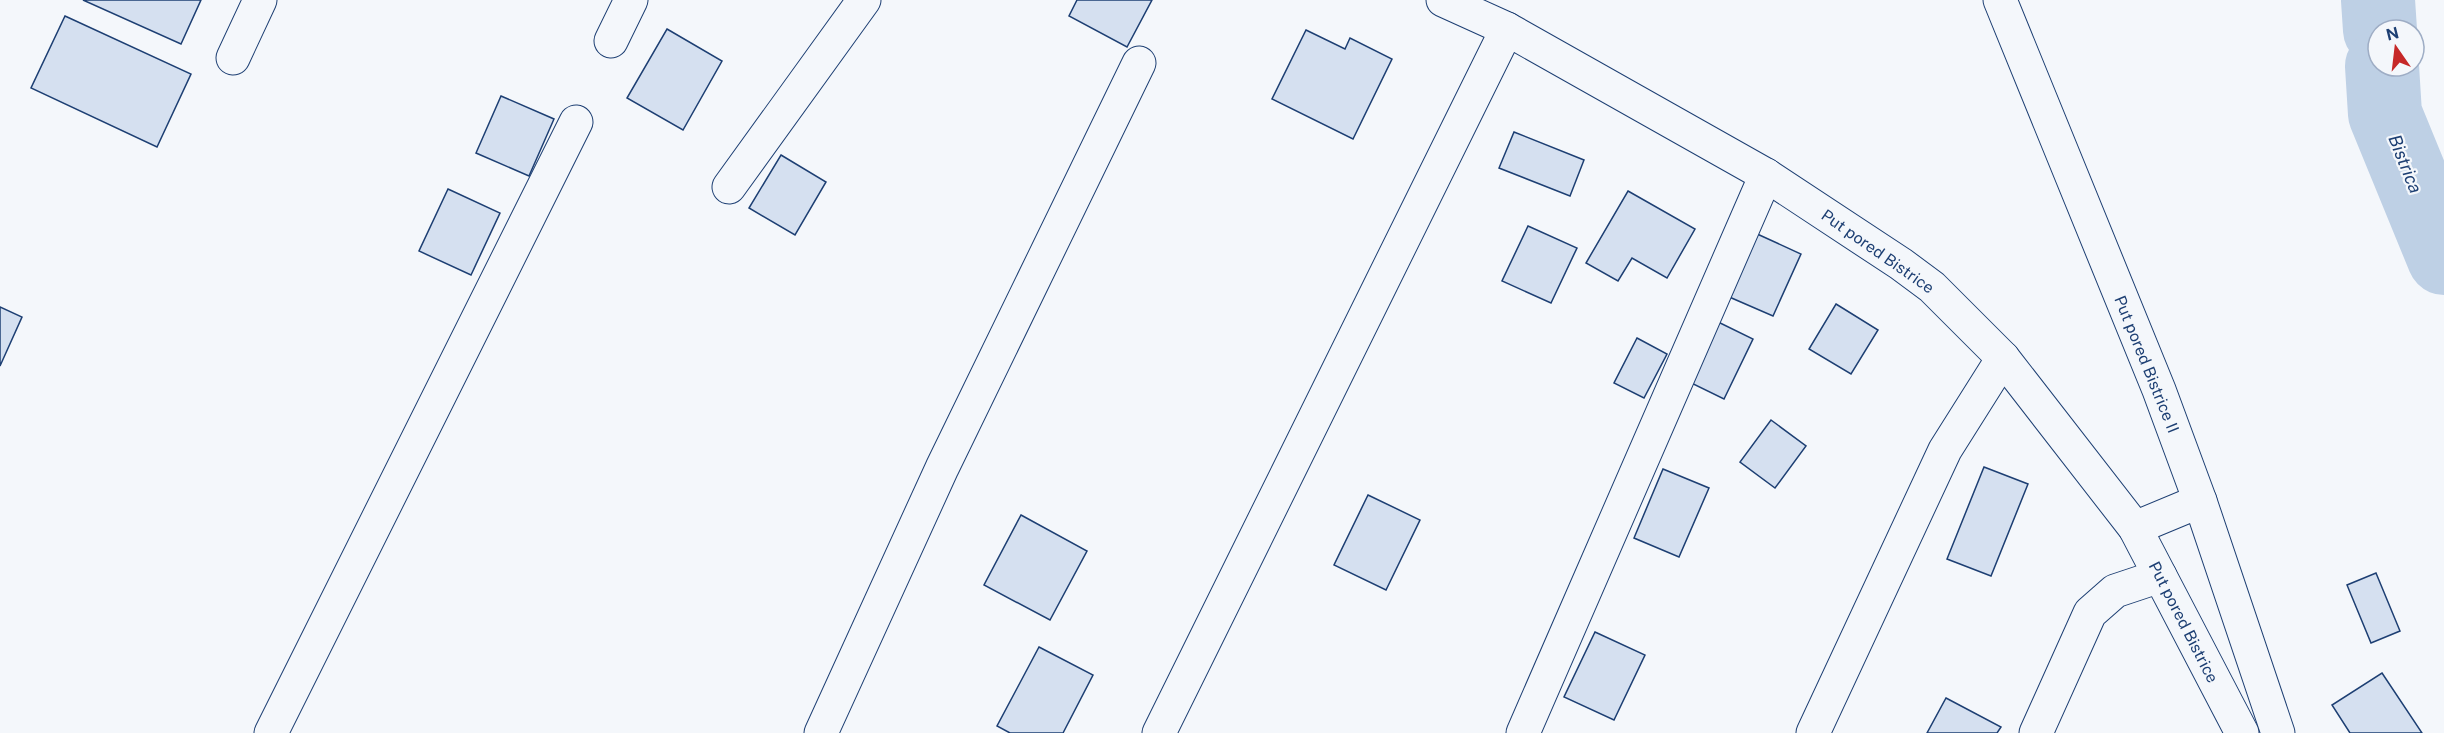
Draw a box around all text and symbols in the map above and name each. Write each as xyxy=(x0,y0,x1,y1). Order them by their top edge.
north arrow xyxy=(2366,18,2426,78)
text: N xyxy=(2384,23,2401,45)
water label: Bistrica xyxy=(2384,131,2427,196)
street label: Put pored Bistrice xyxy=(1818,205,1938,297)
street label: Put pored Bistrice II xyxy=(2110,293,2183,436)
street label: Put pored Bistrice xyxy=(2145,558,2222,686)

